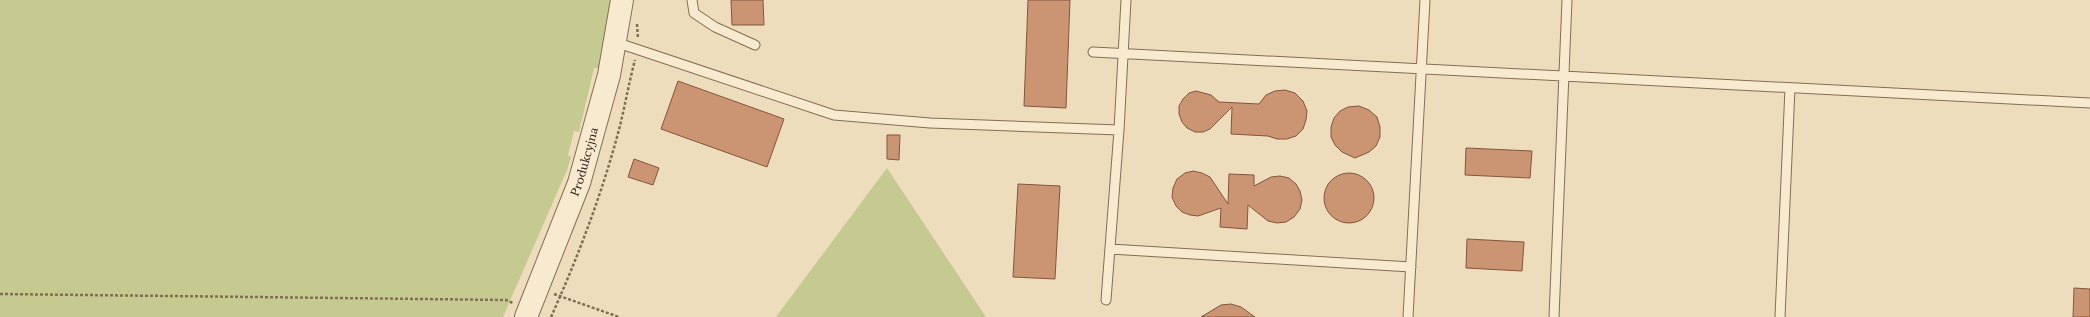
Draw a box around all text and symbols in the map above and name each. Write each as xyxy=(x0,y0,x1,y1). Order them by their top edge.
street label: Produkcyjna xyxy=(567,125,601,198)

